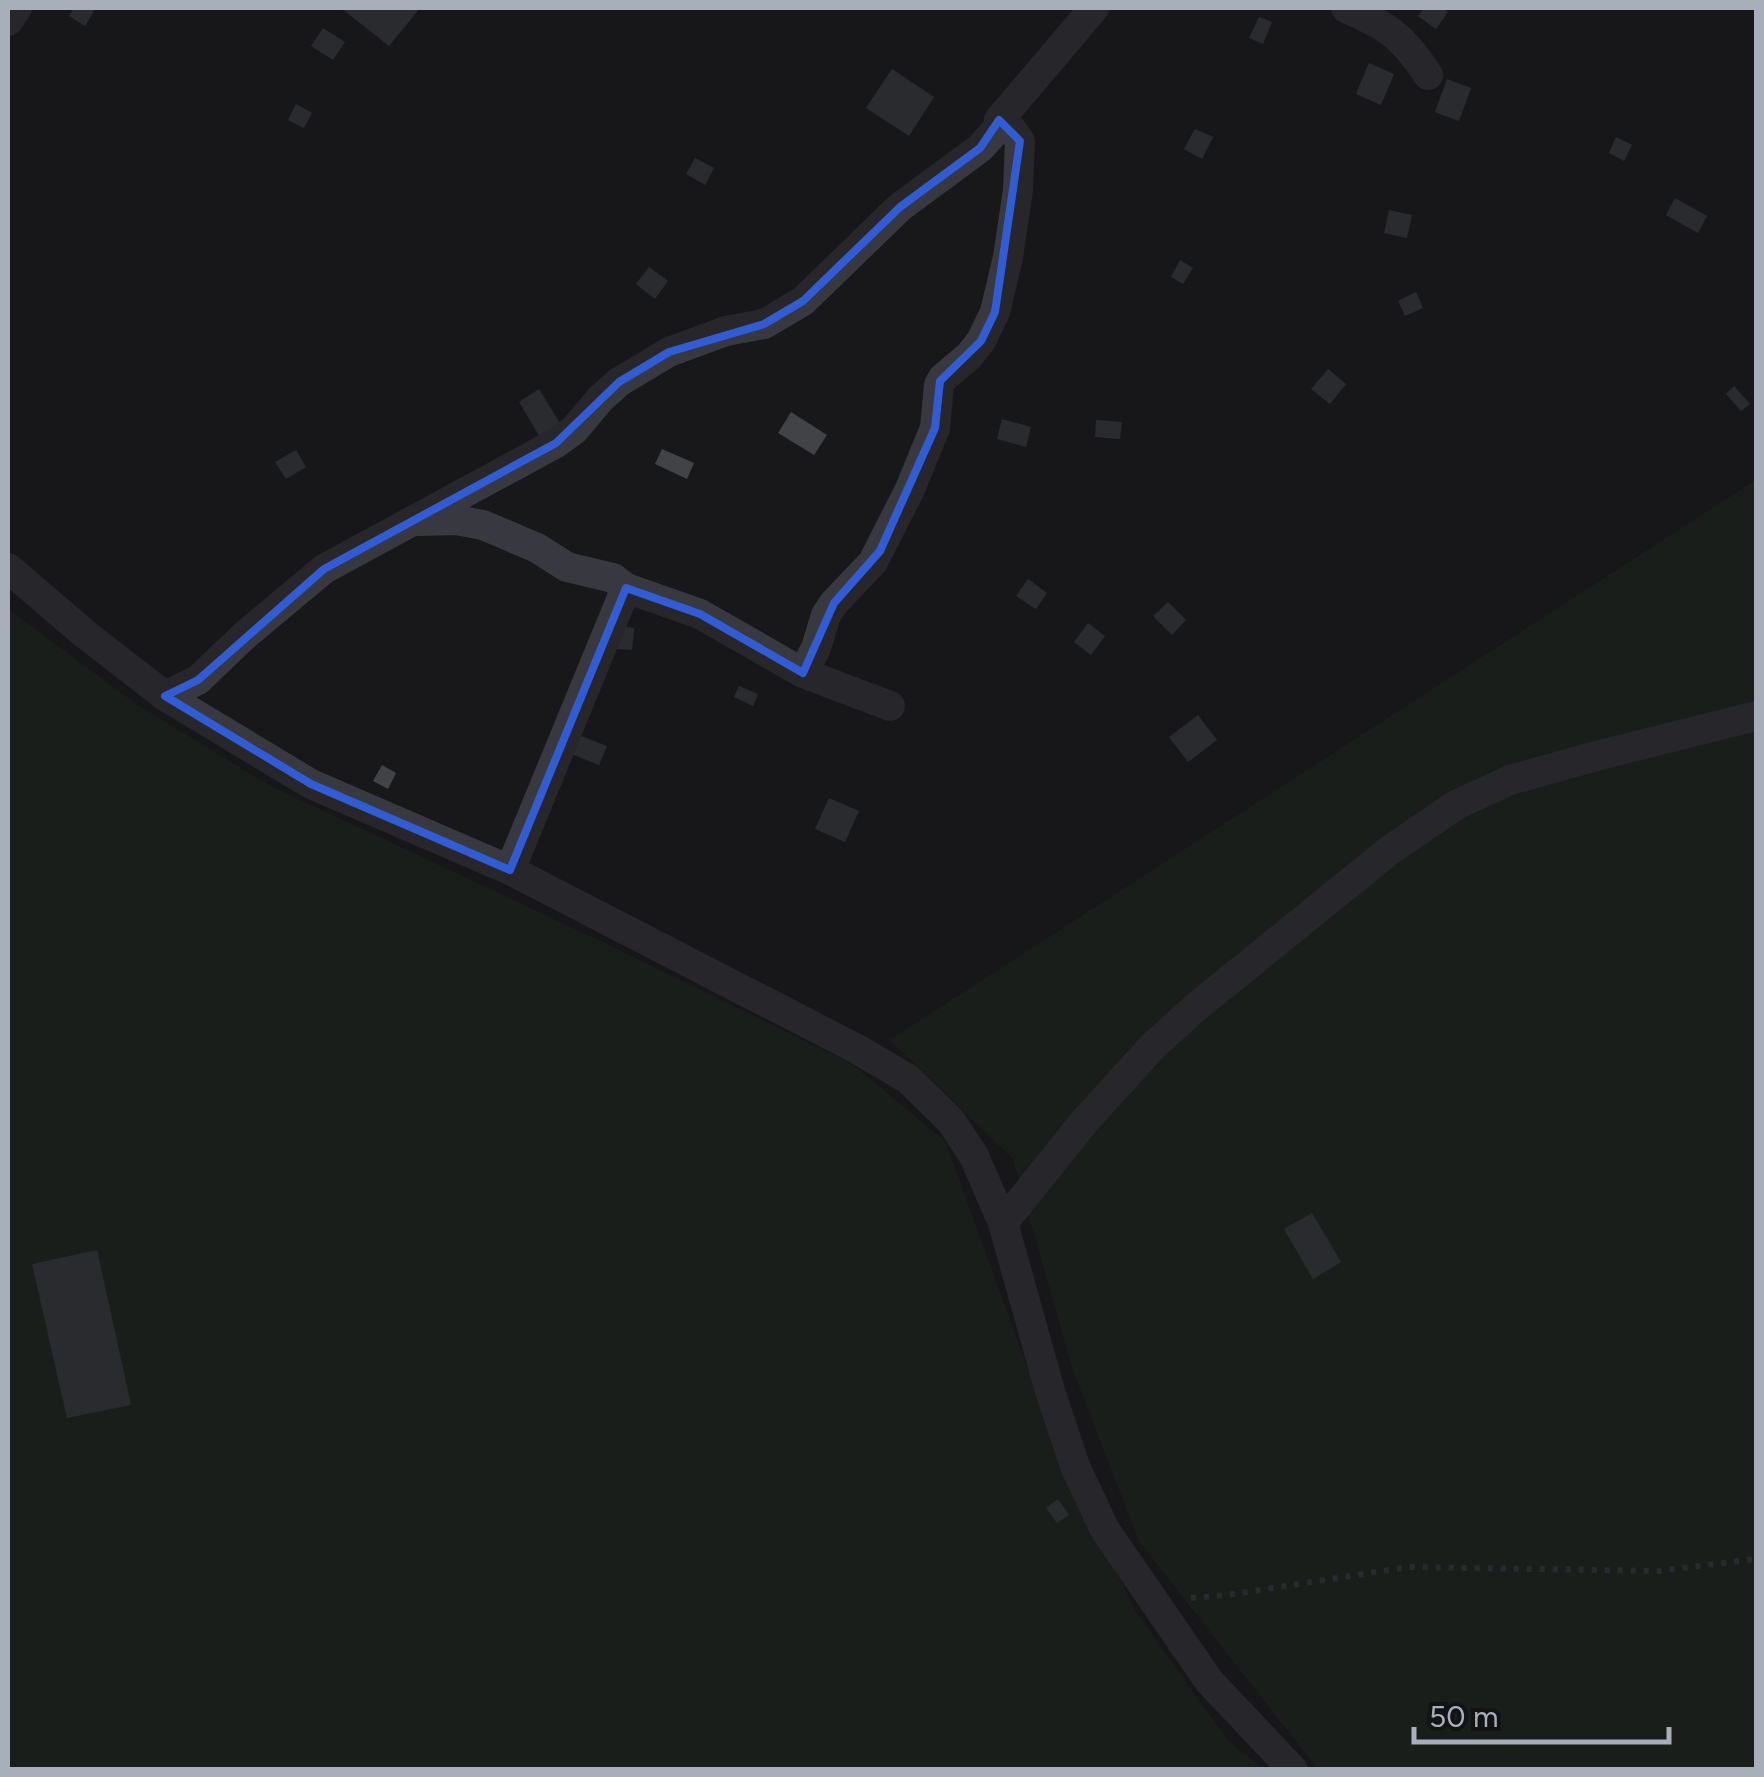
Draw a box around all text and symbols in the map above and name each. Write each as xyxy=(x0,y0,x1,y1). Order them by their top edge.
scale bar xyxy=(1414,1682,1669,1744)
text: 50 m xyxy=(1429,1698,1498,1735)

